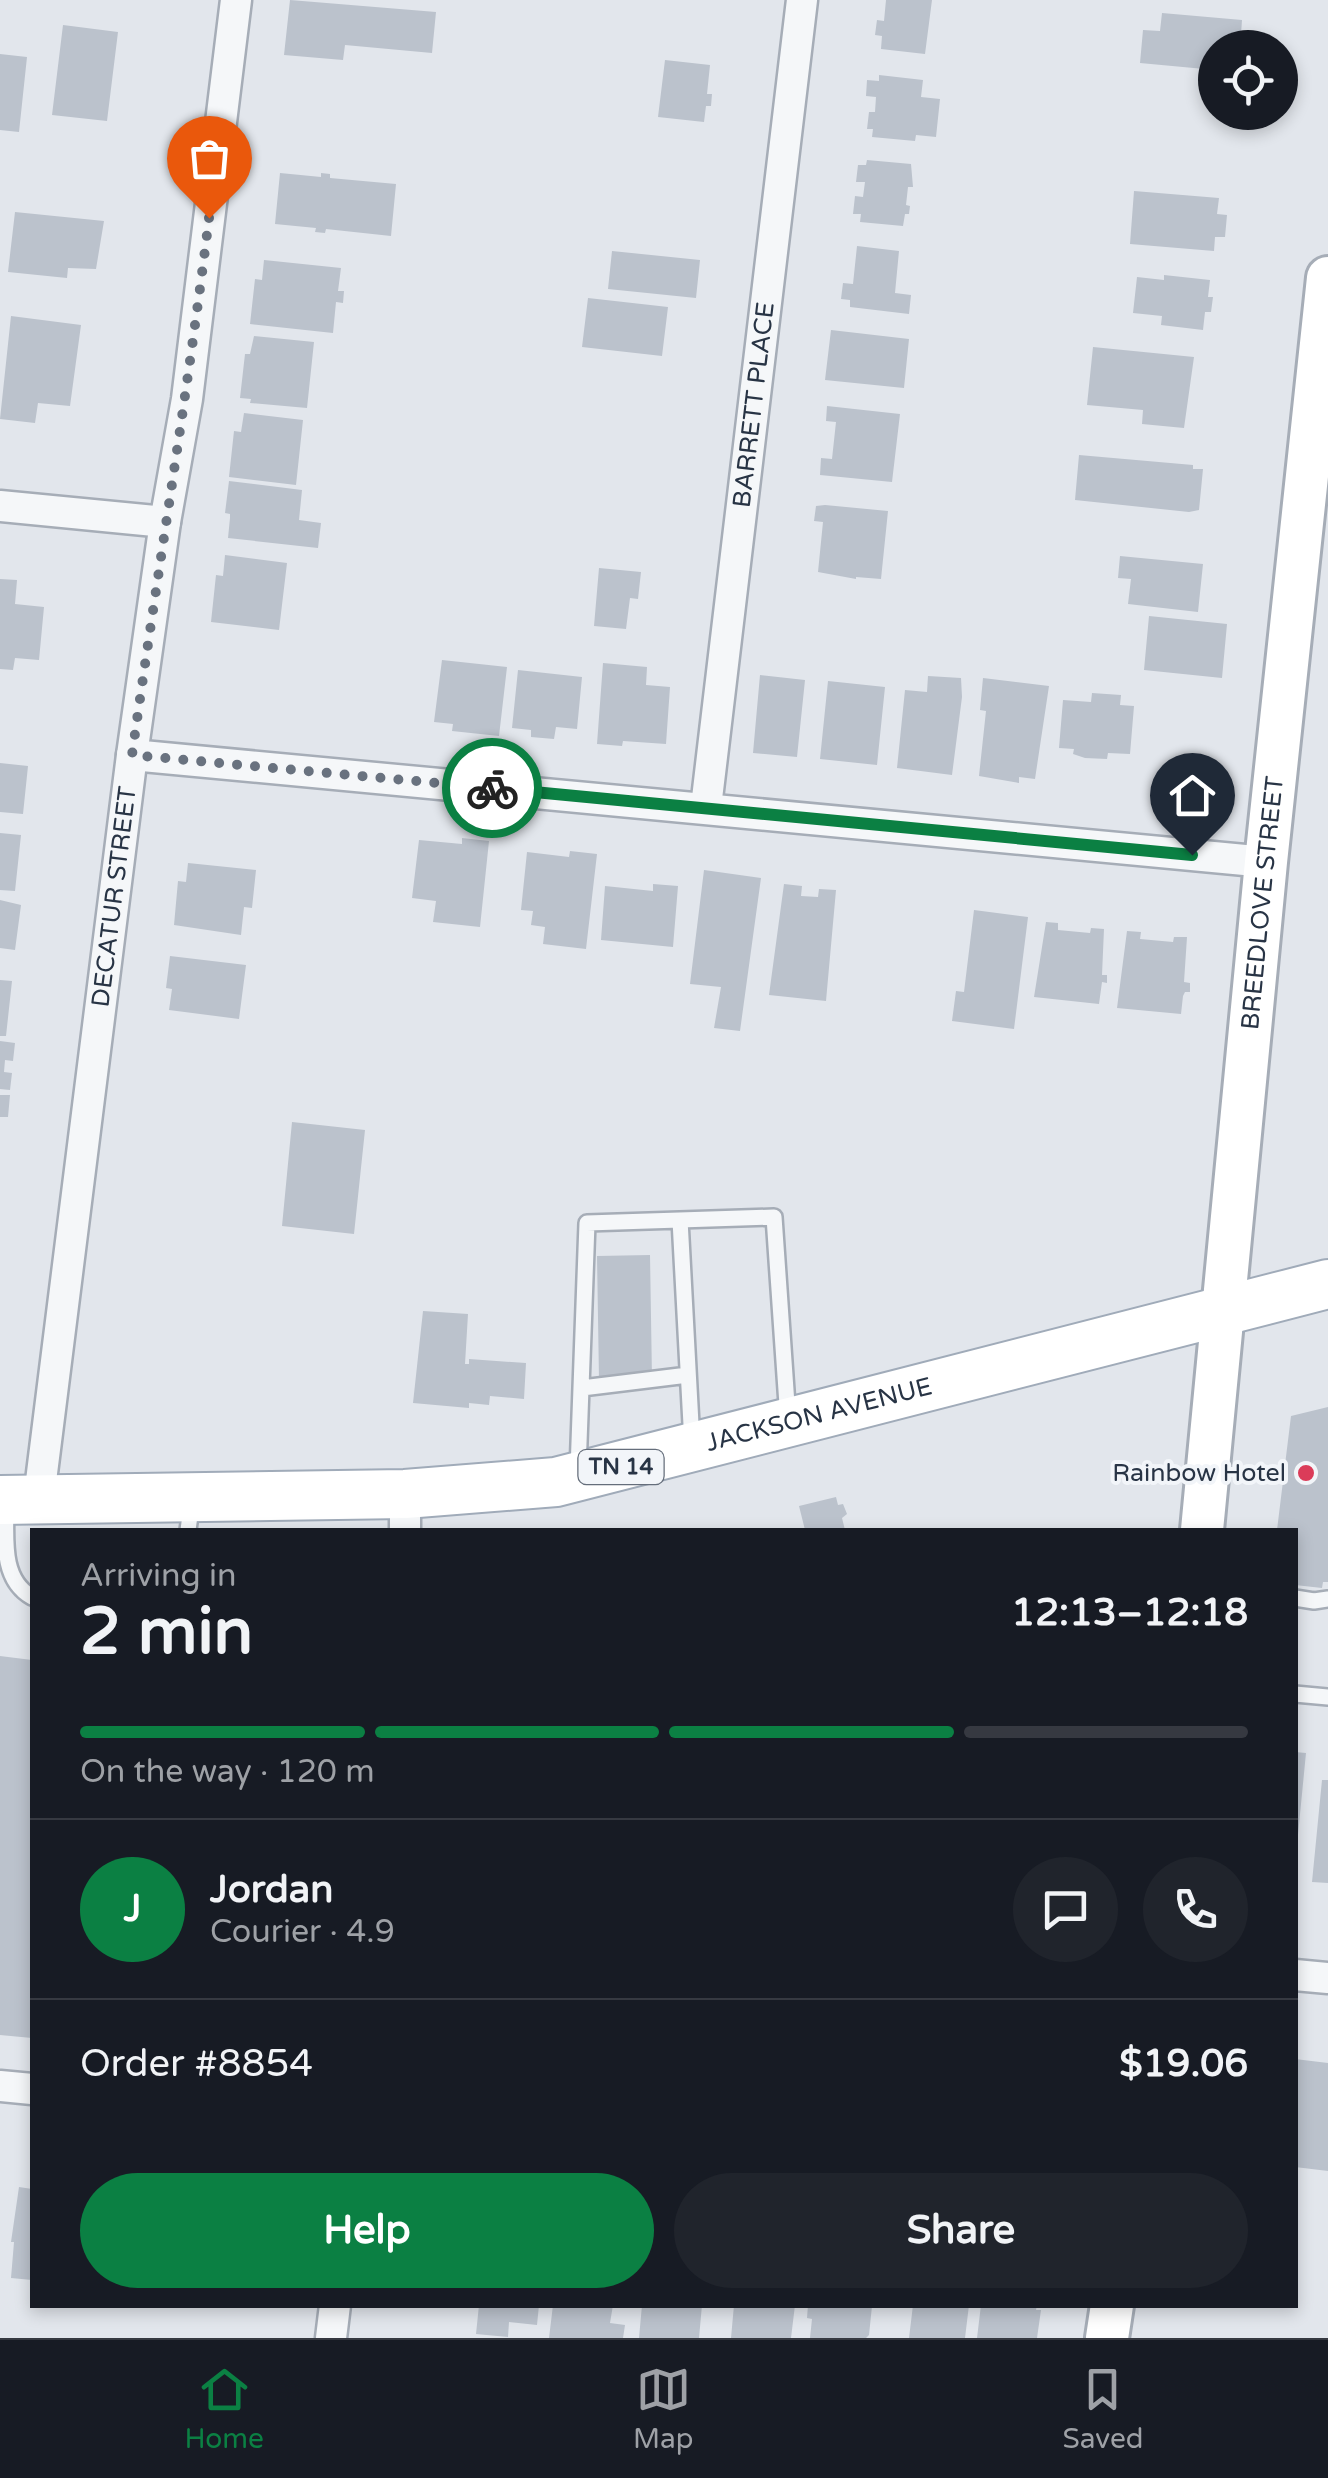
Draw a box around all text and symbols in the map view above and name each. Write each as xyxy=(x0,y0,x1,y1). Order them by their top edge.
map controls xyxy=(1198,30,1298,130)
button: locate xyxy=(1198,30,1298,130)
pin xyxy=(167,116,252,219)
icon: bag xyxy=(182,131,237,186)
street label: BARRETT PLACE xyxy=(727,300,781,509)
courier xyxy=(442,738,542,838)
pin xyxy=(1150,753,1235,856)
icon: bike xyxy=(465,761,520,816)
icon: home xyxy=(1165,768,1220,823)
street label: BREEDLOVE STREET xyxy=(1235,775,1290,1031)
street label: DECATUR STREET xyxy=(86,785,143,1009)
street label: JACKSON AVENUE xyxy=(703,1371,935,1458)
road number: TN 14 xyxy=(578,1450,664,1484)
place label: Rainbow Hotel xyxy=(1112,1458,1286,1488)
marker: Rainbow Hotel xyxy=(1295,1462,1317,1484)
text: Arriving in xyxy=(80,1557,237,1595)
text: 12:13–12:18 xyxy=(1011,1590,1248,1636)
text: 2 min xyxy=(80,1593,253,1672)
text: On the way · 120 m xyxy=(80,1753,375,1791)
button: chat xyxy=(1013,1857,1118,1962)
button: phone xyxy=(1143,1857,1248,1962)
text: Jordan xyxy=(210,1867,333,1913)
text: J xyxy=(124,1886,141,1932)
text: Courier · 4.9 xyxy=(210,1913,395,1951)
text: Order #8854 xyxy=(80,2041,313,2087)
text: $19.06 xyxy=(1119,2041,1248,2087)
button: Help xyxy=(80,2173,654,2288)
button: Share xyxy=(674,2173,1248,2288)
tab: Home xyxy=(185,2362,264,2456)
tab: Map xyxy=(633,2362,693,2456)
tab: Saved xyxy=(1063,2362,1143,2456)

